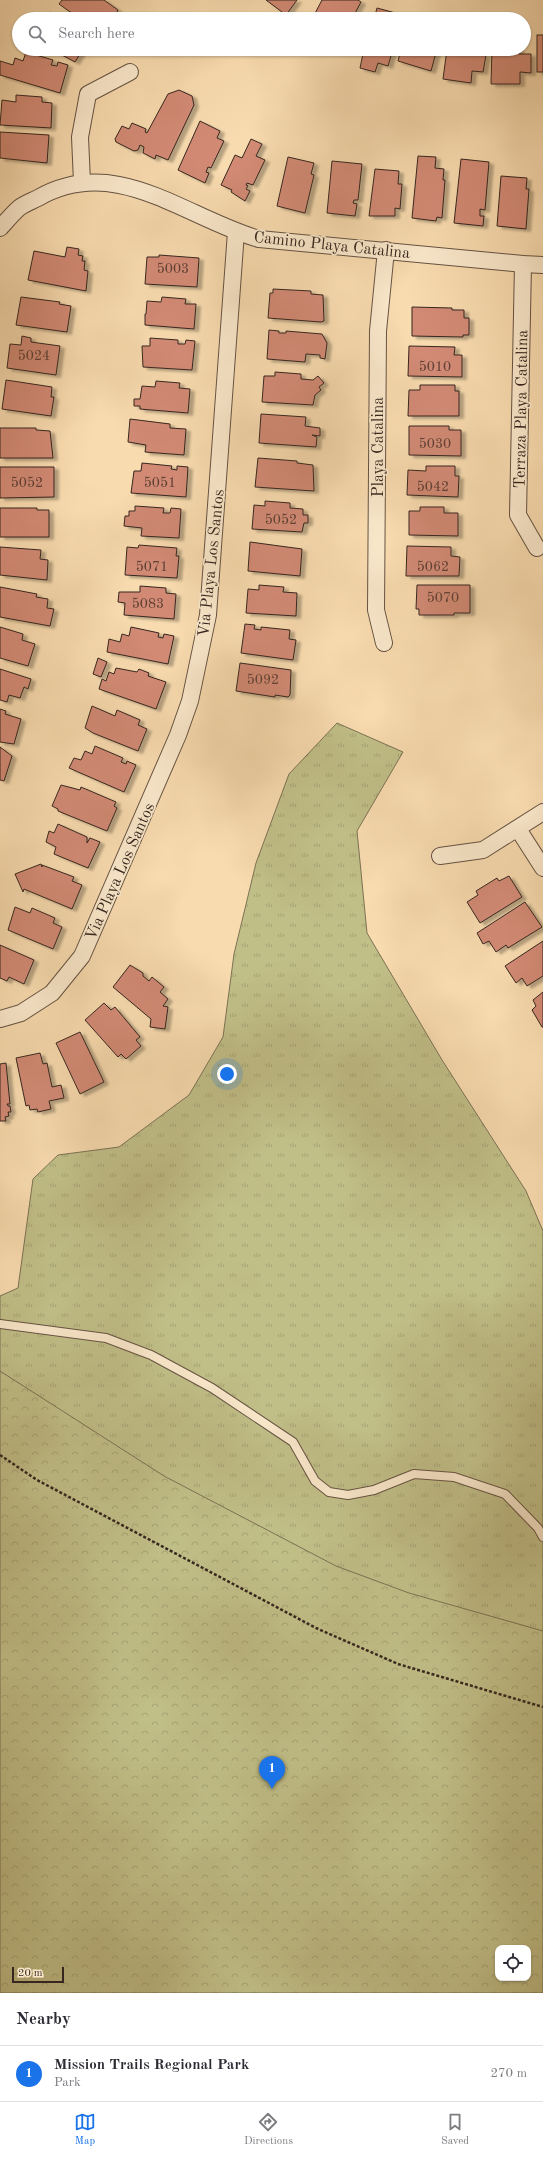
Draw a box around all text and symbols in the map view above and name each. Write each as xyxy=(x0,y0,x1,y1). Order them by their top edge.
search box xyxy=(12,12,531,56)
icon: search xyxy=(26,23,48,45)
text: Search here xyxy=(58,27,135,42)
street label: Camino Playa Catalina xyxy=(253,230,411,262)
house number: 5003 xyxy=(157,262,189,276)
street label: Terraza Playa Catalina xyxy=(513,329,531,488)
house number: 5024 xyxy=(18,349,50,363)
house number: 5010 xyxy=(419,360,451,374)
street label: Playa Catalina xyxy=(371,397,387,497)
house number: 5030 xyxy=(419,437,451,451)
house number: 5052 xyxy=(11,476,43,490)
house number: 5051 xyxy=(144,476,176,490)
house number: 5042 xyxy=(417,480,449,494)
street label: Via Playa Los Santos xyxy=(196,488,228,638)
house number: 5052 xyxy=(265,513,297,527)
house number: 5071 xyxy=(136,560,168,574)
house number: 5062 xyxy=(417,560,449,574)
house number: 5070 xyxy=(427,591,459,605)
house number: 5083 xyxy=(132,597,164,611)
house number: 5092 xyxy=(247,673,279,687)
street label: Via Playa Los Santos xyxy=(83,801,158,943)
your location xyxy=(217,1064,237,1084)
pin: 1 xyxy=(259,1756,285,1789)
map controls xyxy=(495,1945,531,1981)
button: locate xyxy=(495,1945,531,1981)
scale bar xyxy=(12,1965,64,1984)
text: 20 m xyxy=(18,1968,43,1979)
text: Nearby xyxy=(16,2011,71,2028)
text: Mission Trails Regional Park xyxy=(54,2058,249,2073)
text: 1 xyxy=(25,2067,33,2080)
text: 270 m xyxy=(490,2067,527,2080)
text: Park xyxy=(54,2076,81,2089)
tab: Map xyxy=(74,2111,96,2149)
tab: Directions xyxy=(244,2111,293,2149)
tab: Saved xyxy=(441,2111,469,2149)

